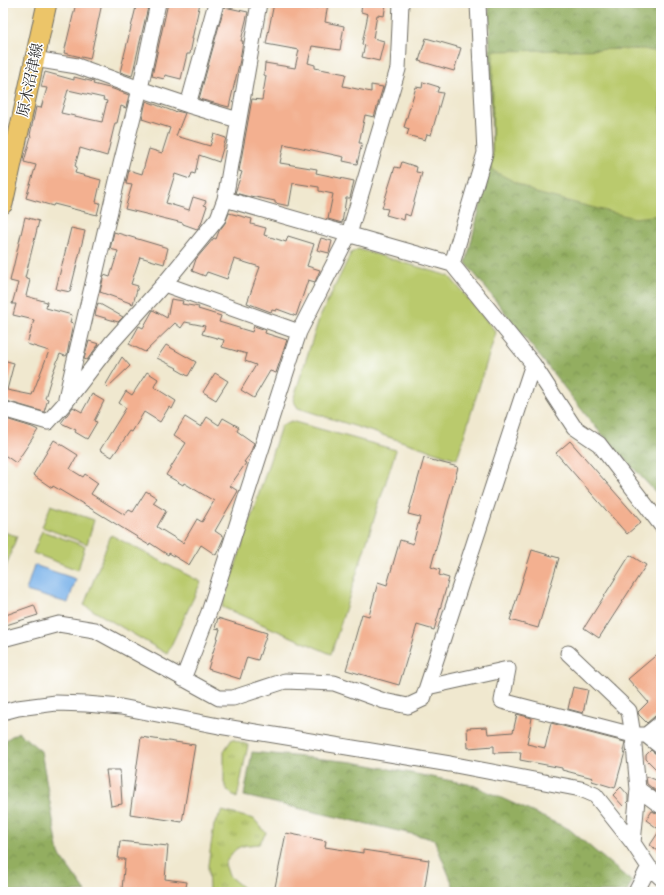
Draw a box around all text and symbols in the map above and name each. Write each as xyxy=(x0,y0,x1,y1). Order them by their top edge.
street label: 原木沼津線 xyxy=(13,41,47,119)

